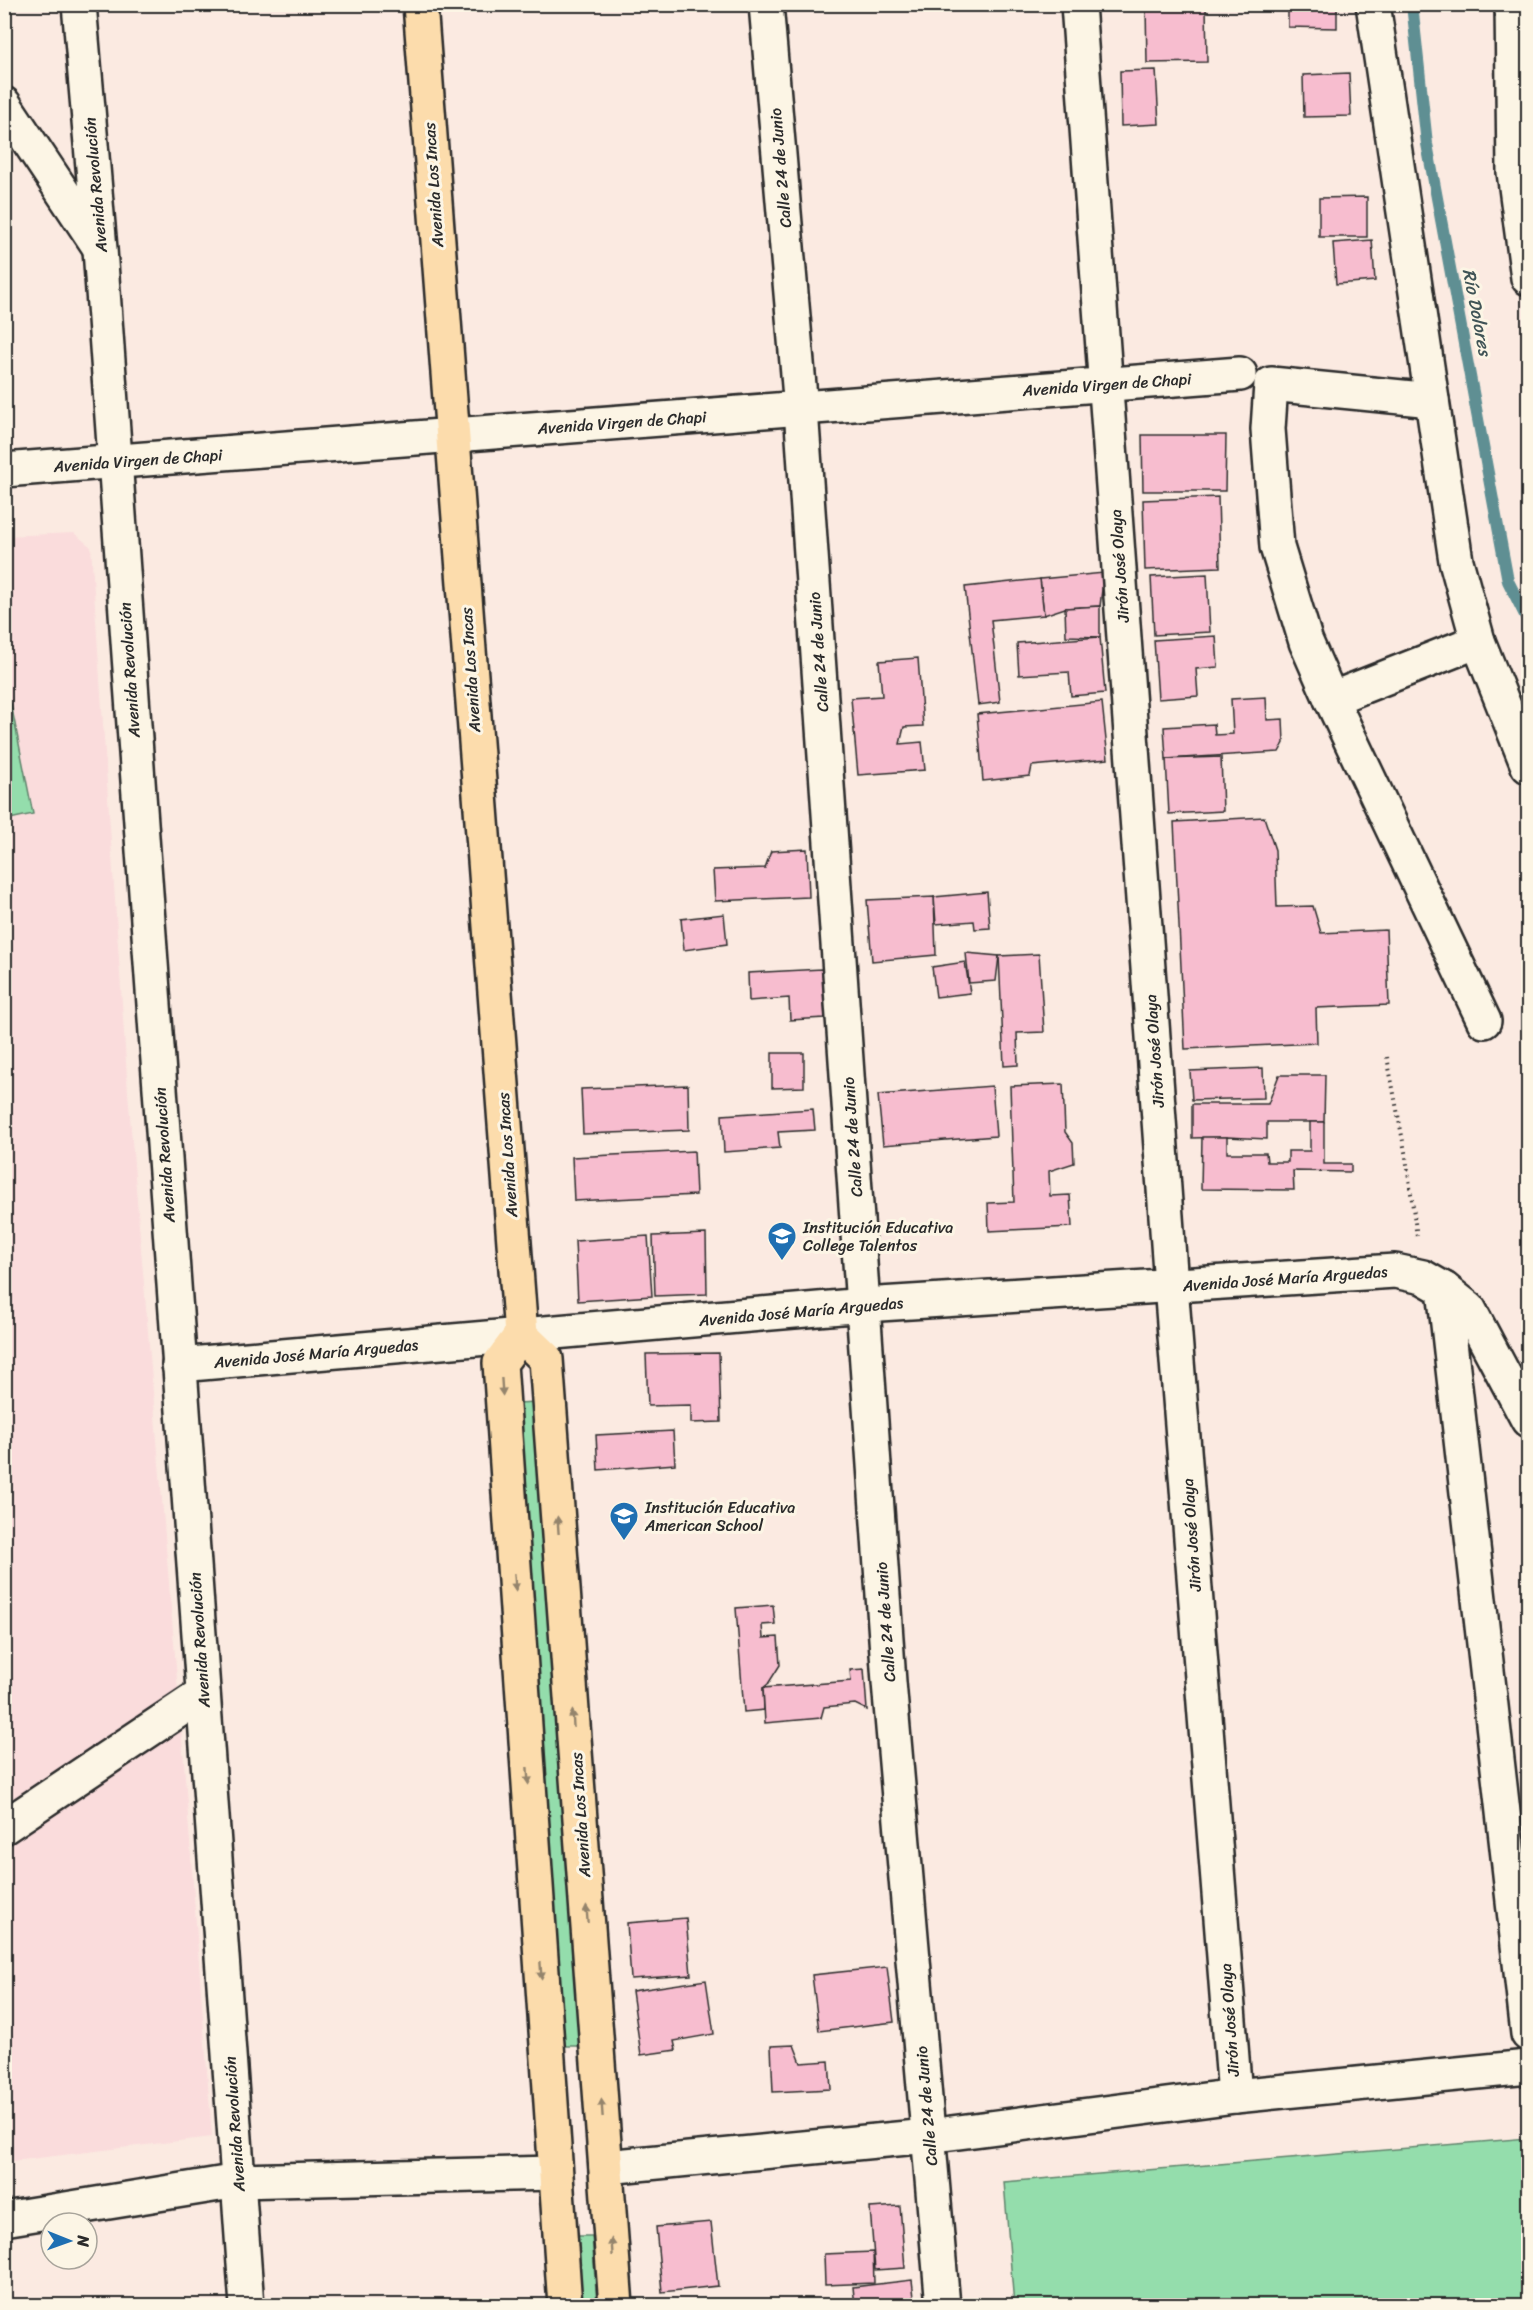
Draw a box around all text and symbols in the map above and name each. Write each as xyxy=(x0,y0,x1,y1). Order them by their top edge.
street label: Calle 24 de Junio xyxy=(761,107,800,229)
street label: Avenida Revolución xyxy=(75,116,116,255)
street label: Avenida Los Incas xyxy=(415,121,452,249)
water label: Río Dolores xyxy=(1453,266,1502,361)
street label: Avenida Virgen de Chapi xyxy=(1021,364,1193,405)
street label: Avenida Virgen de Chapi xyxy=(536,402,708,443)
street label: Avenida Virgen de Chapi xyxy=(52,440,224,481)
street label: Jirón José Olaya xyxy=(1101,508,1138,624)
street label: Calle 24 de Junio xyxy=(800,591,837,713)
street label: Avenida Revolución xyxy=(110,601,149,740)
street label: Avenida Los Incas xyxy=(452,606,489,734)
street label: Jirón José Olaya xyxy=(1136,993,1173,1109)
street label: Calle 24 de Junio xyxy=(834,1076,871,1198)
street label: Avenida Revolución xyxy=(145,1086,184,1225)
street label: Avenida Los Incas xyxy=(489,1091,526,1219)
place label: Institución Educativa College Talentos xyxy=(802,1213,953,1260)
school or university icon: Institución Educativa College Talentos xyxy=(766,1220,798,1262)
street label: Avenida José María Arguedas xyxy=(1181,1257,1389,1300)
street label: Avenida José María Arguedas xyxy=(697,1288,905,1335)
street label: Avenida José María Arguedas xyxy=(212,1330,420,1377)
one-way arrow xyxy=(497,1378,506,1397)
street label: Jirón José Olaya xyxy=(1173,1477,1210,1593)
place label: Institución Educativa American School xyxy=(644,1493,795,1540)
school or university icon: Institución Educativa American School xyxy=(608,1500,640,1542)
one-way arrow xyxy=(553,1515,563,1534)
street label: Calle 24 de Junio xyxy=(867,1561,904,1683)
street label: Avenida Revolución xyxy=(180,1571,219,1710)
one-way arrow xyxy=(510,1572,520,1591)
one-way arrow xyxy=(568,1710,577,1729)
street label: Avenida Los Incas xyxy=(562,1751,599,1879)
one-way arrow xyxy=(523,1767,533,1786)
one-way arrow xyxy=(582,1904,592,1923)
one-way arrow xyxy=(536,1961,546,1980)
street label: Jirón José Olaya xyxy=(1211,1962,1248,2078)
street label: Calle 24 de Junio xyxy=(907,2045,946,2167)
street label: Avenida Revolución xyxy=(215,2055,254,2194)
one-way arrow xyxy=(597,2099,606,2118)
north arrow xyxy=(39,2211,99,2271)
text: N xyxy=(69,2234,98,2248)
one-way arrow xyxy=(607,2238,616,2257)

